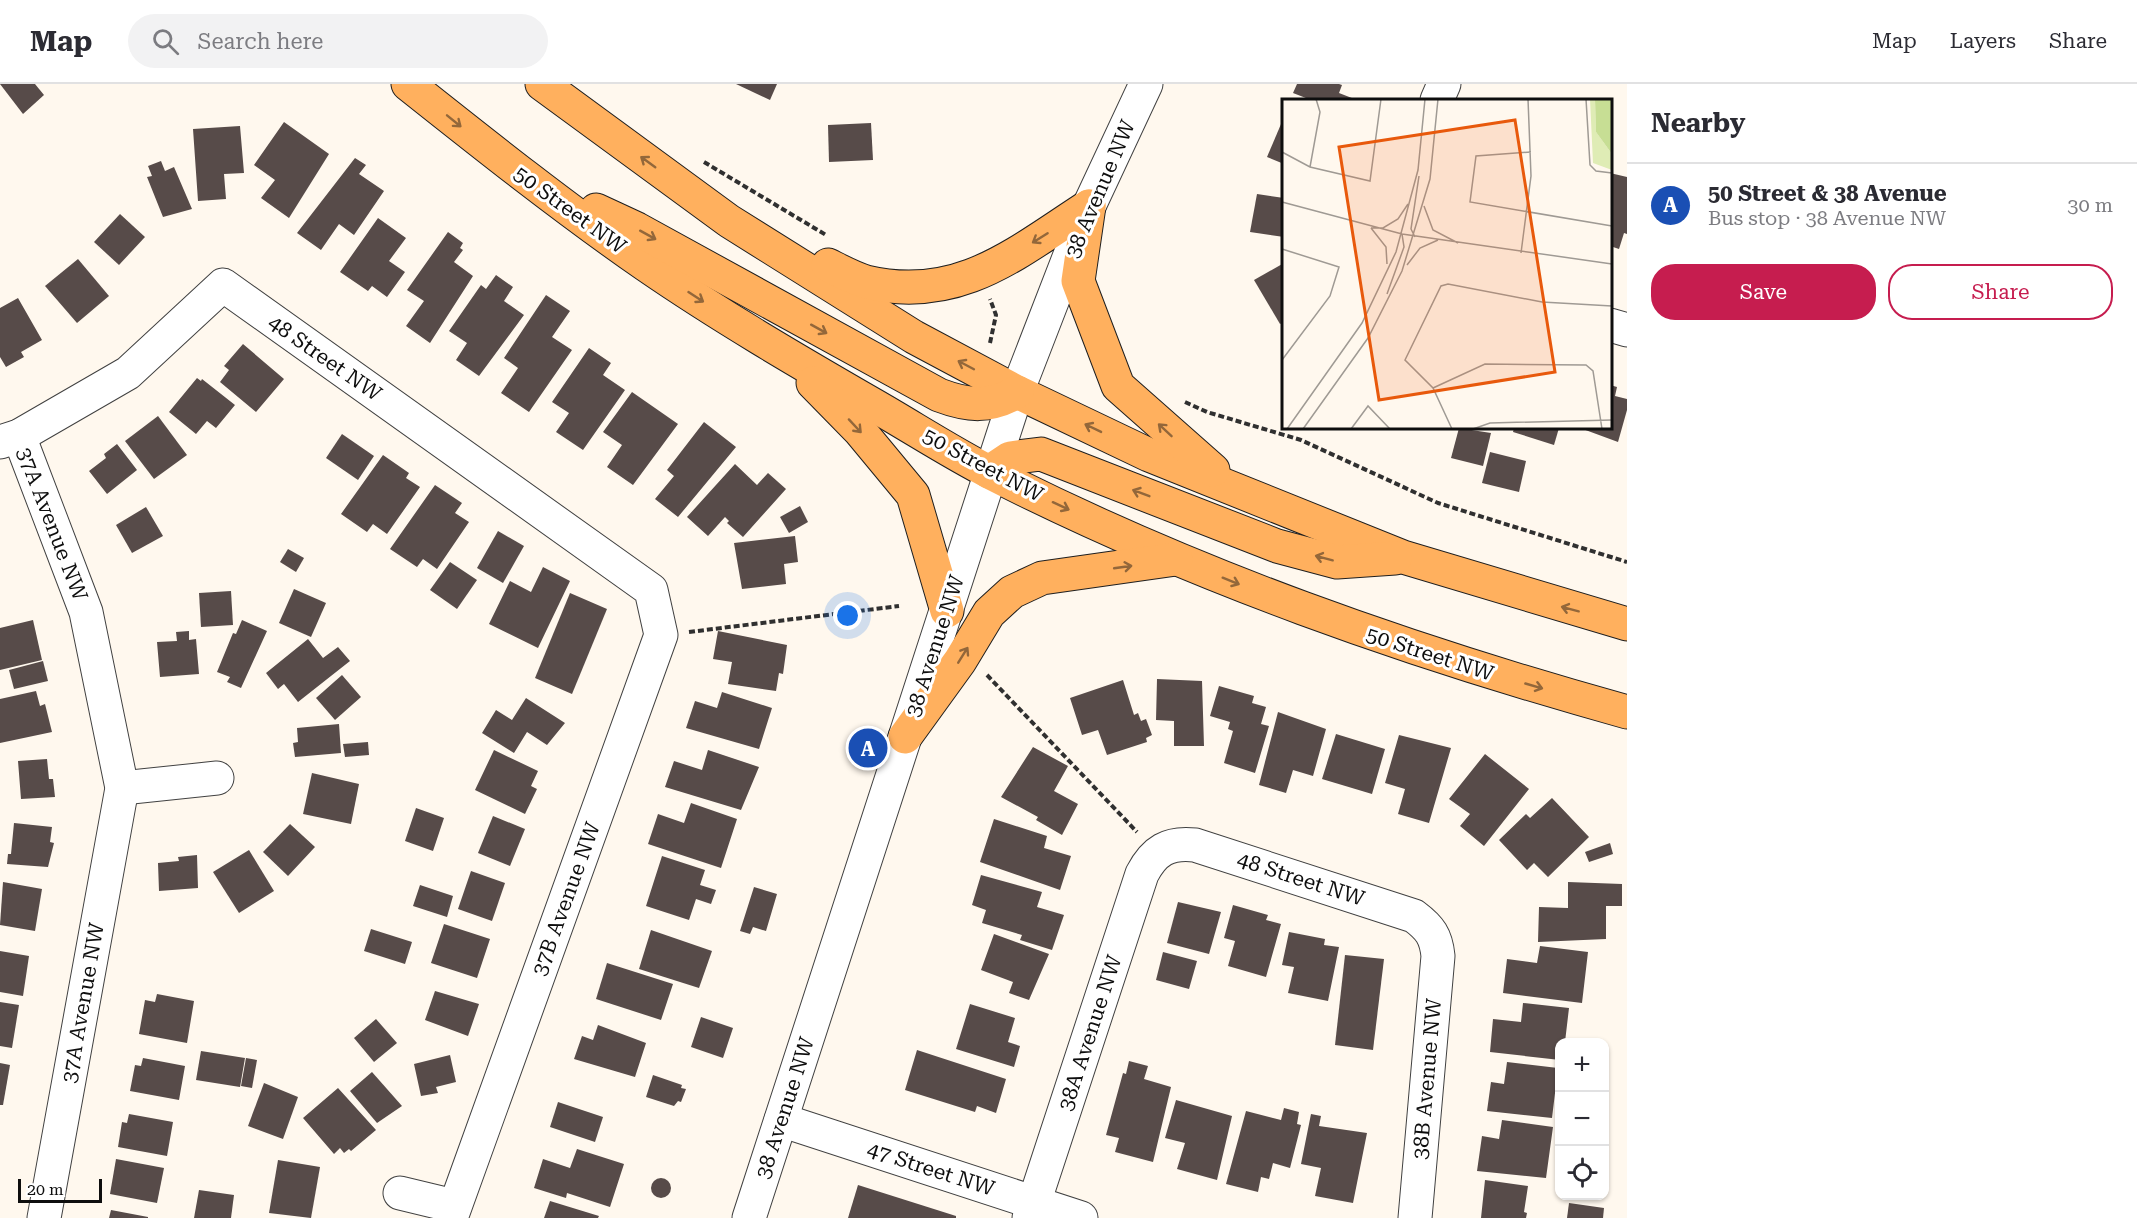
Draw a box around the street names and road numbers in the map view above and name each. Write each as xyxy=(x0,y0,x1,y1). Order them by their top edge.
street label: 38 Avenue NW xyxy=(1060,116,1140,262)
street label: 50 Street NW xyxy=(509,161,631,259)
street label: 48 Street NW xyxy=(264,310,387,406)
street label: 50 Street NW xyxy=(919,423,1048,507)
street label: 37A Avenue NW xyxy=(12,444,93,605)
street label: 38 Avenue NW xyxy=(901,571,969,720)
street label: 50 Street NW xyxy=(1363,622,1497,686)
street label: 37B Avenue NW xyxy=(527,818,605,979)
street label: 48 Street NW xyxy=(1234,847,1368,911)
street label: 37A Avenue NW xyxy=(57,920,109,1085)
street label: 38A Avenue NW xyxy=(1054,951,1127,1114)
street label: 38B Avenue NW xyxy=(1408,997,1446,1161)
street label: 38 Avenue NW xyxy=(751,1033,819,1182)
street label: 47 Street NW xyxy=(864,1137,998,1201)

